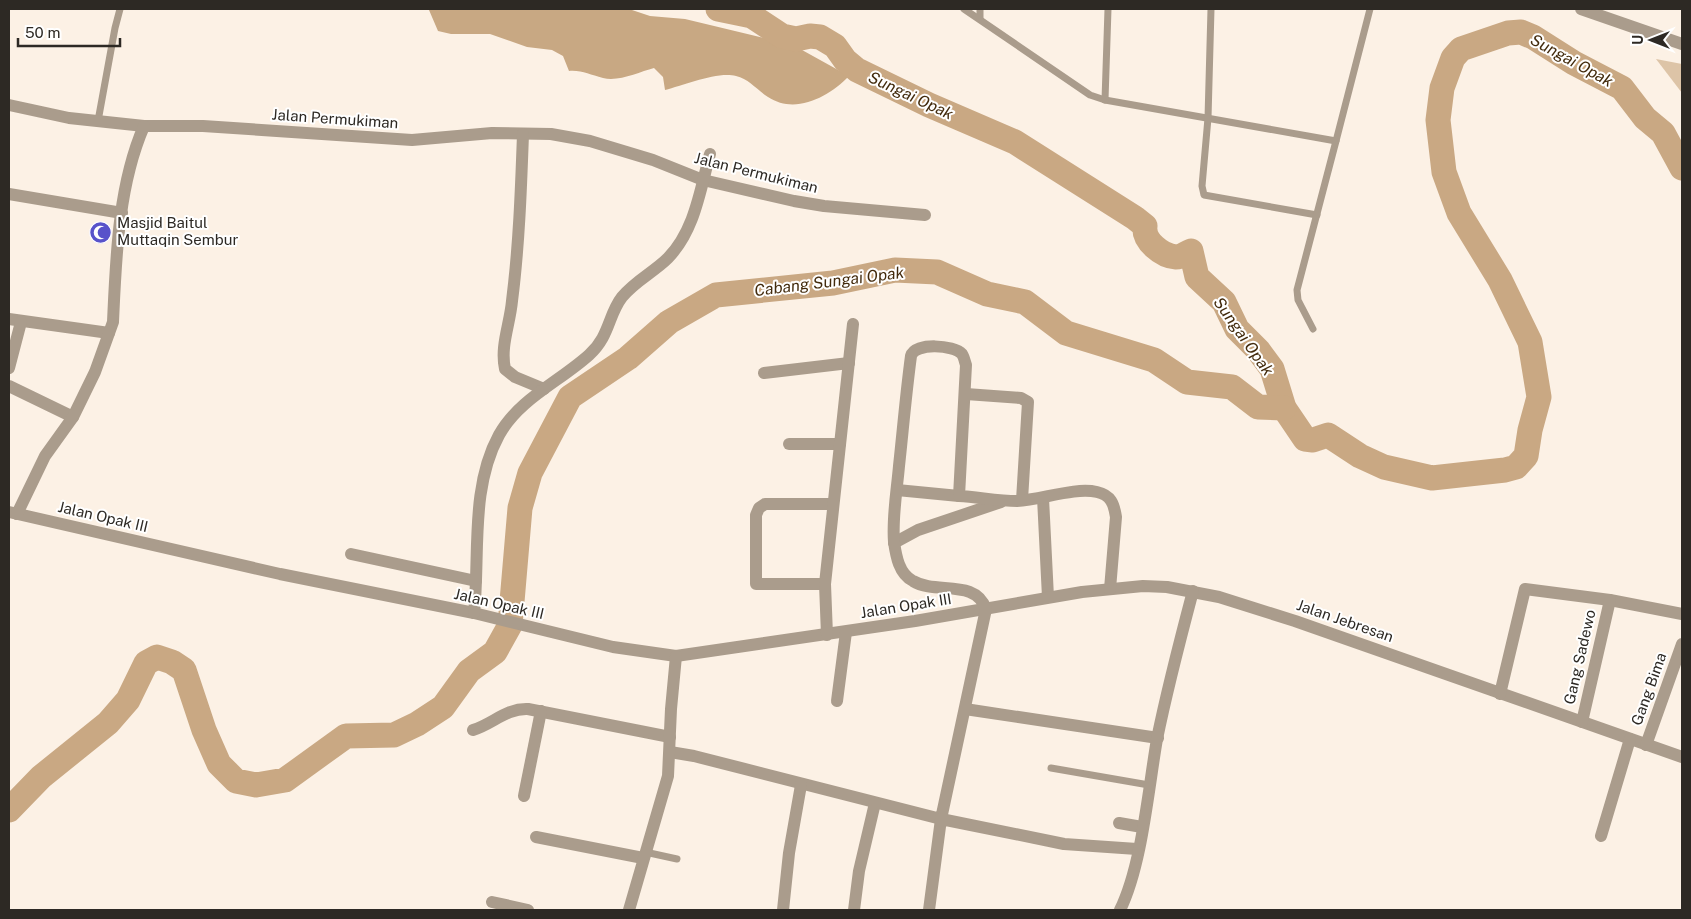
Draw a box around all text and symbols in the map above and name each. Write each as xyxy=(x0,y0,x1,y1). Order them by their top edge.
scale bar xyxy=(18,15,120,47)
north arrow xyxy=(1626,15,1676,65)
text: 50 m xyxy=(25,24,60,41)
water label: Sungai Opak xyxy=(1527,30,1617,91)
text: U xyxy=(1630,35,1646,45)
water label: Sungai Opak xyxy=(865,67,957,124)
street label: Jalan Permukiman xyxy=(271,106,399,131)
street label: Jalan Permukiman xyxy=(693,149,820,196)
place label: Masjid Baitul Muttaqin Sembur xyxy=(117,214,239,248)
mosque icon: Masjid Baitul Muttaqin Sembur xyxy=(89,220,113,244)
water label: Cabang Sungai Opak xyxy=(753,263,905,300)
water label: Sungai Opak xyxy=(1210,293,1278,380)
street label: Jalan Opak III xyxy=(56,498,150,535)
street label: Jalan Opak III xyxy=(452,585,546,622)
street label: Jalan Opak III xyxy=(859,590,953,621)
street label: Jalan Jebresan xyxy=(1295,596,1396,645)
street label: Gang Sadewo xyxy=(1560,608,1599,706)
street label: Gang Bima xyxy=(1628,650,1670,727)

